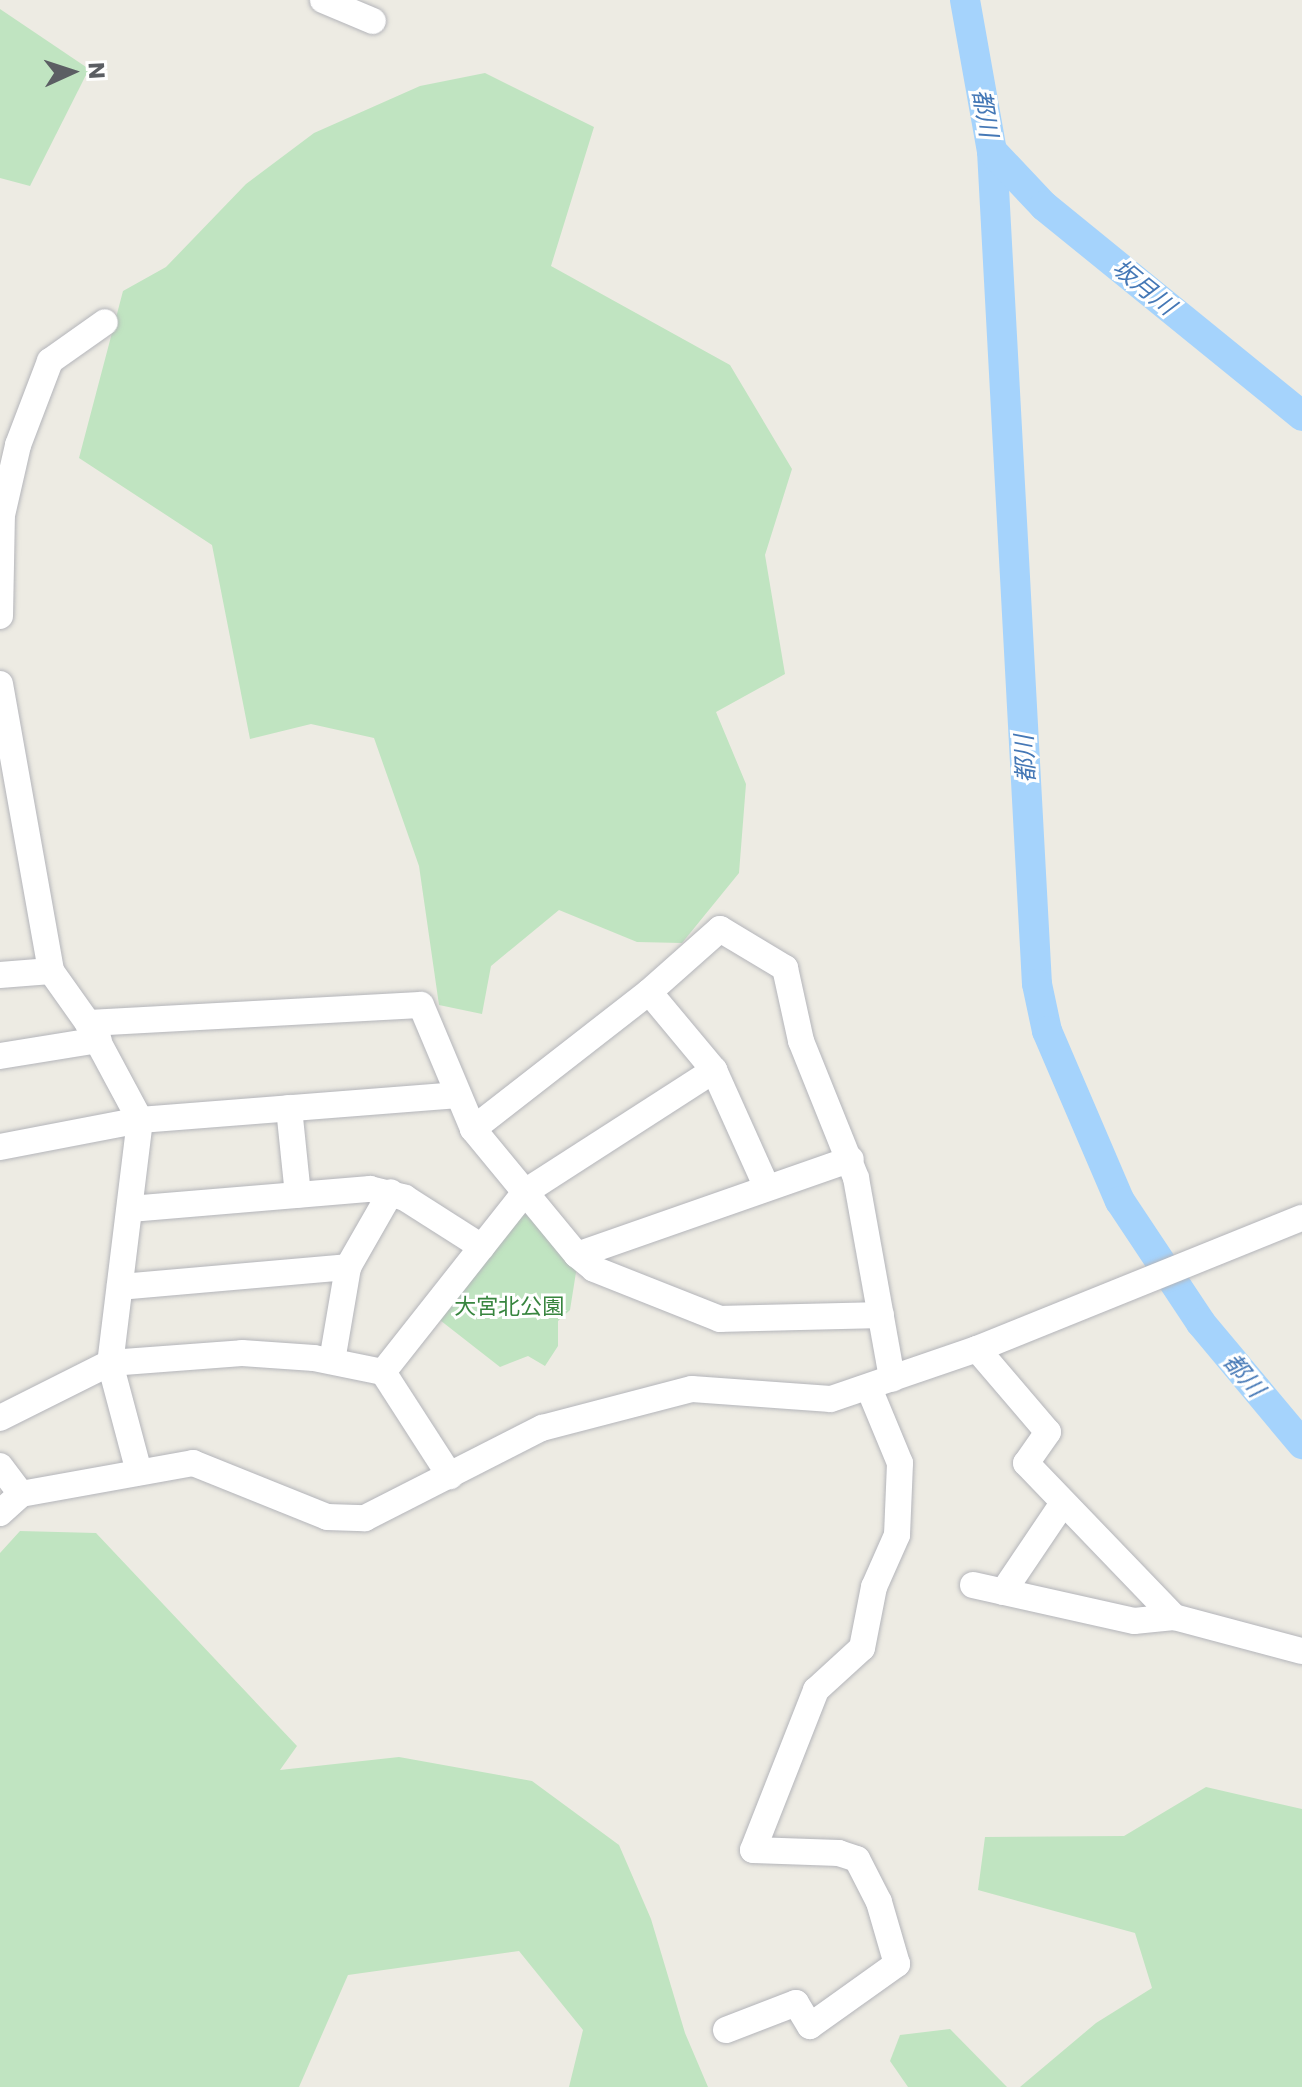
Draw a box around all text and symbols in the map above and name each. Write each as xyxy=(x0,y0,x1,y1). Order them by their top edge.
north arrow xyxy=(32,32,112,112)
text: N xyxy=(81,62,112,80)
water label: 都川 xyxy=(967,87,1003,139)
water label: 坂月川 xyxy=(1107,253,1181,321)
water label: 都川 xyxy=(1009,734,1041,784)
park label: 大宮北公園 xyxy=(454,1294,564,1320)
water label: 都川 xyxy=(1218,1347,1270,1403)

